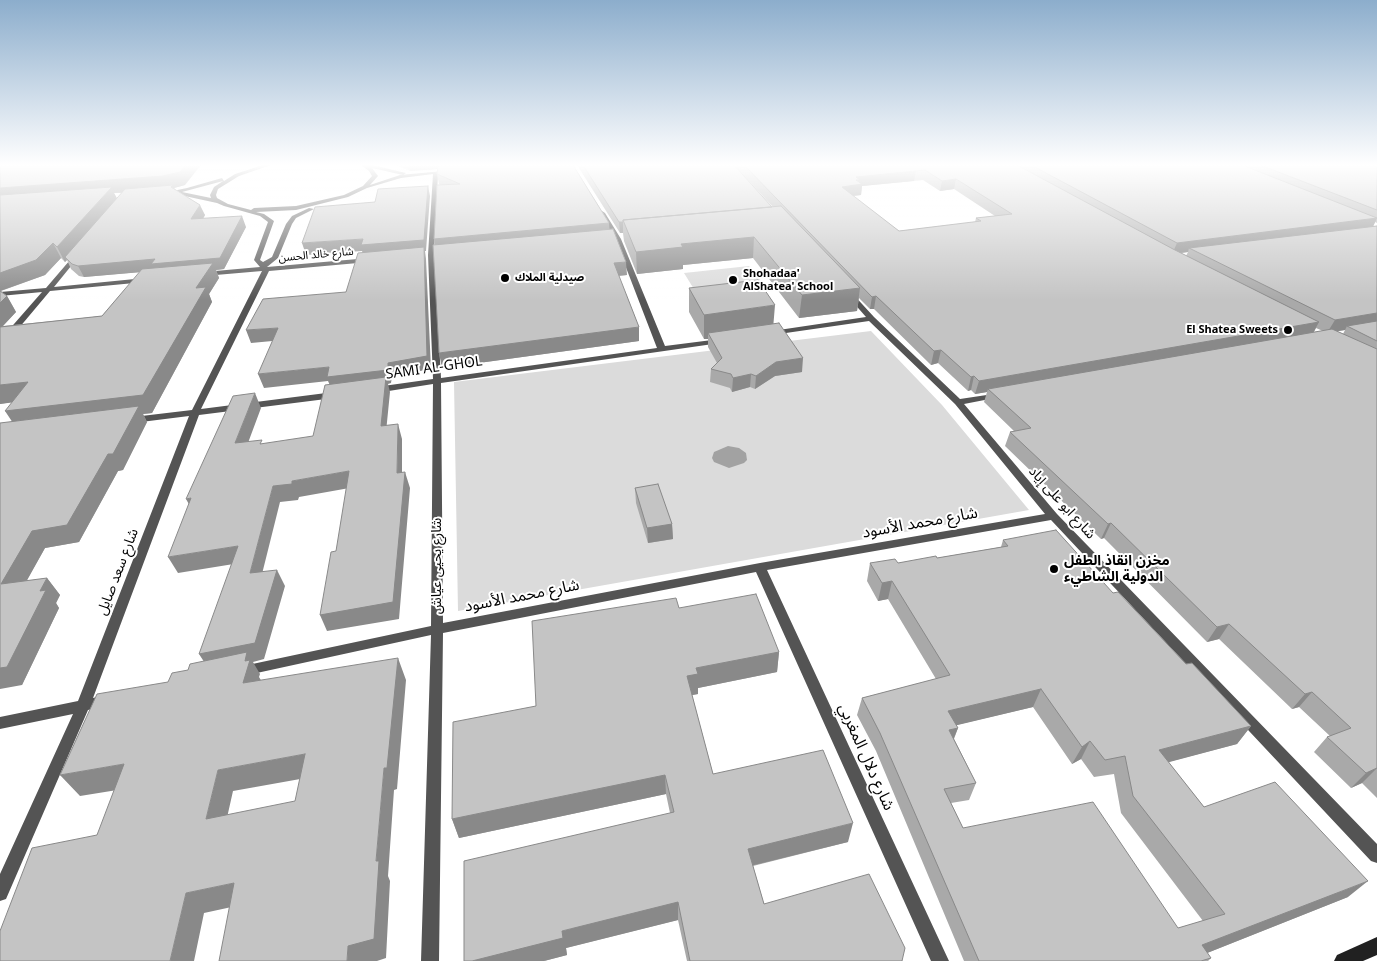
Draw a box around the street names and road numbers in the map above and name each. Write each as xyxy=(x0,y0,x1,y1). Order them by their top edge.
street label: شارع خالد الحسن xyxy=(278,245,354,265)
street label: SAMI AL-GHOL xyxy=(385,353,483,383)
street label: شارع ابو على إياد xyxy=(1025,463,1099,543)
street label: شارع محمد الأسود xyxy=(861,503,979,543)
street label: شارع يحيى عياش xyxy=(429,518,445,614)
street label: شارع سعد صايل xyxy=(94,526,142,618)
street label: شارع محمد الأسود xyxy=(463,575,581,617)
street label: شارع دلال المغربي xyxy=(834,701,898,813)

